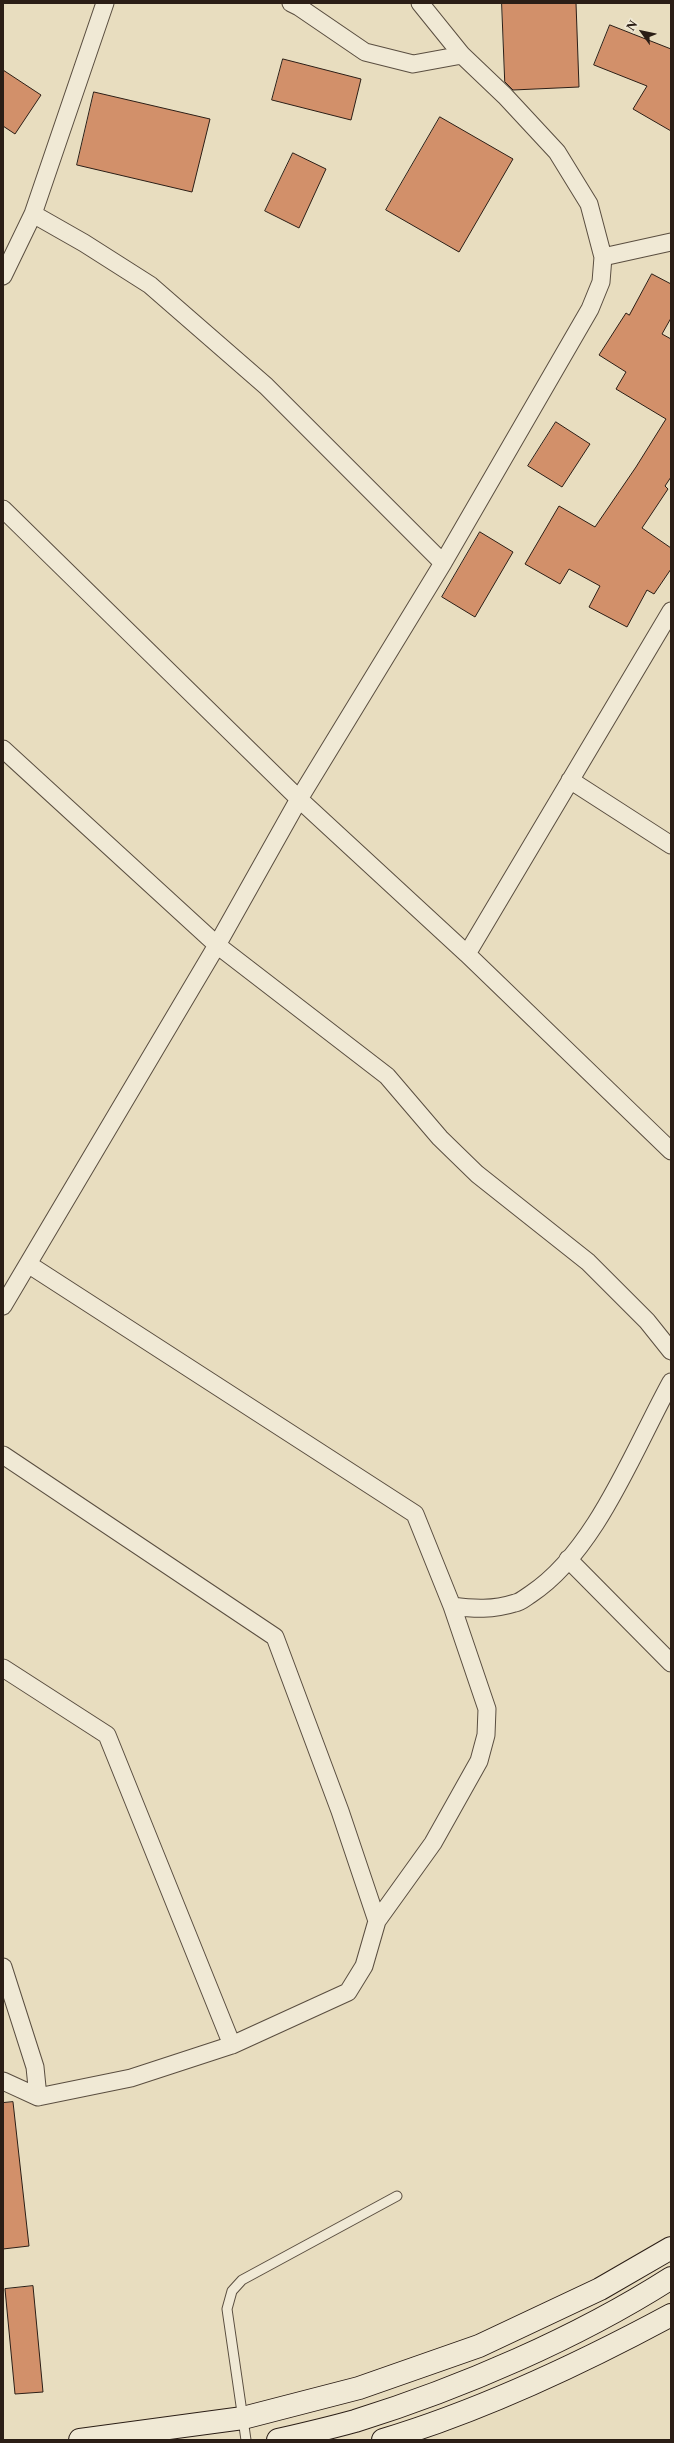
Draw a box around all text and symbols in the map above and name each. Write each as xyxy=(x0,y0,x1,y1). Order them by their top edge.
north arrow xyxy=(622,12,662,52)
text: N xyxy=(623,18,640,33)

